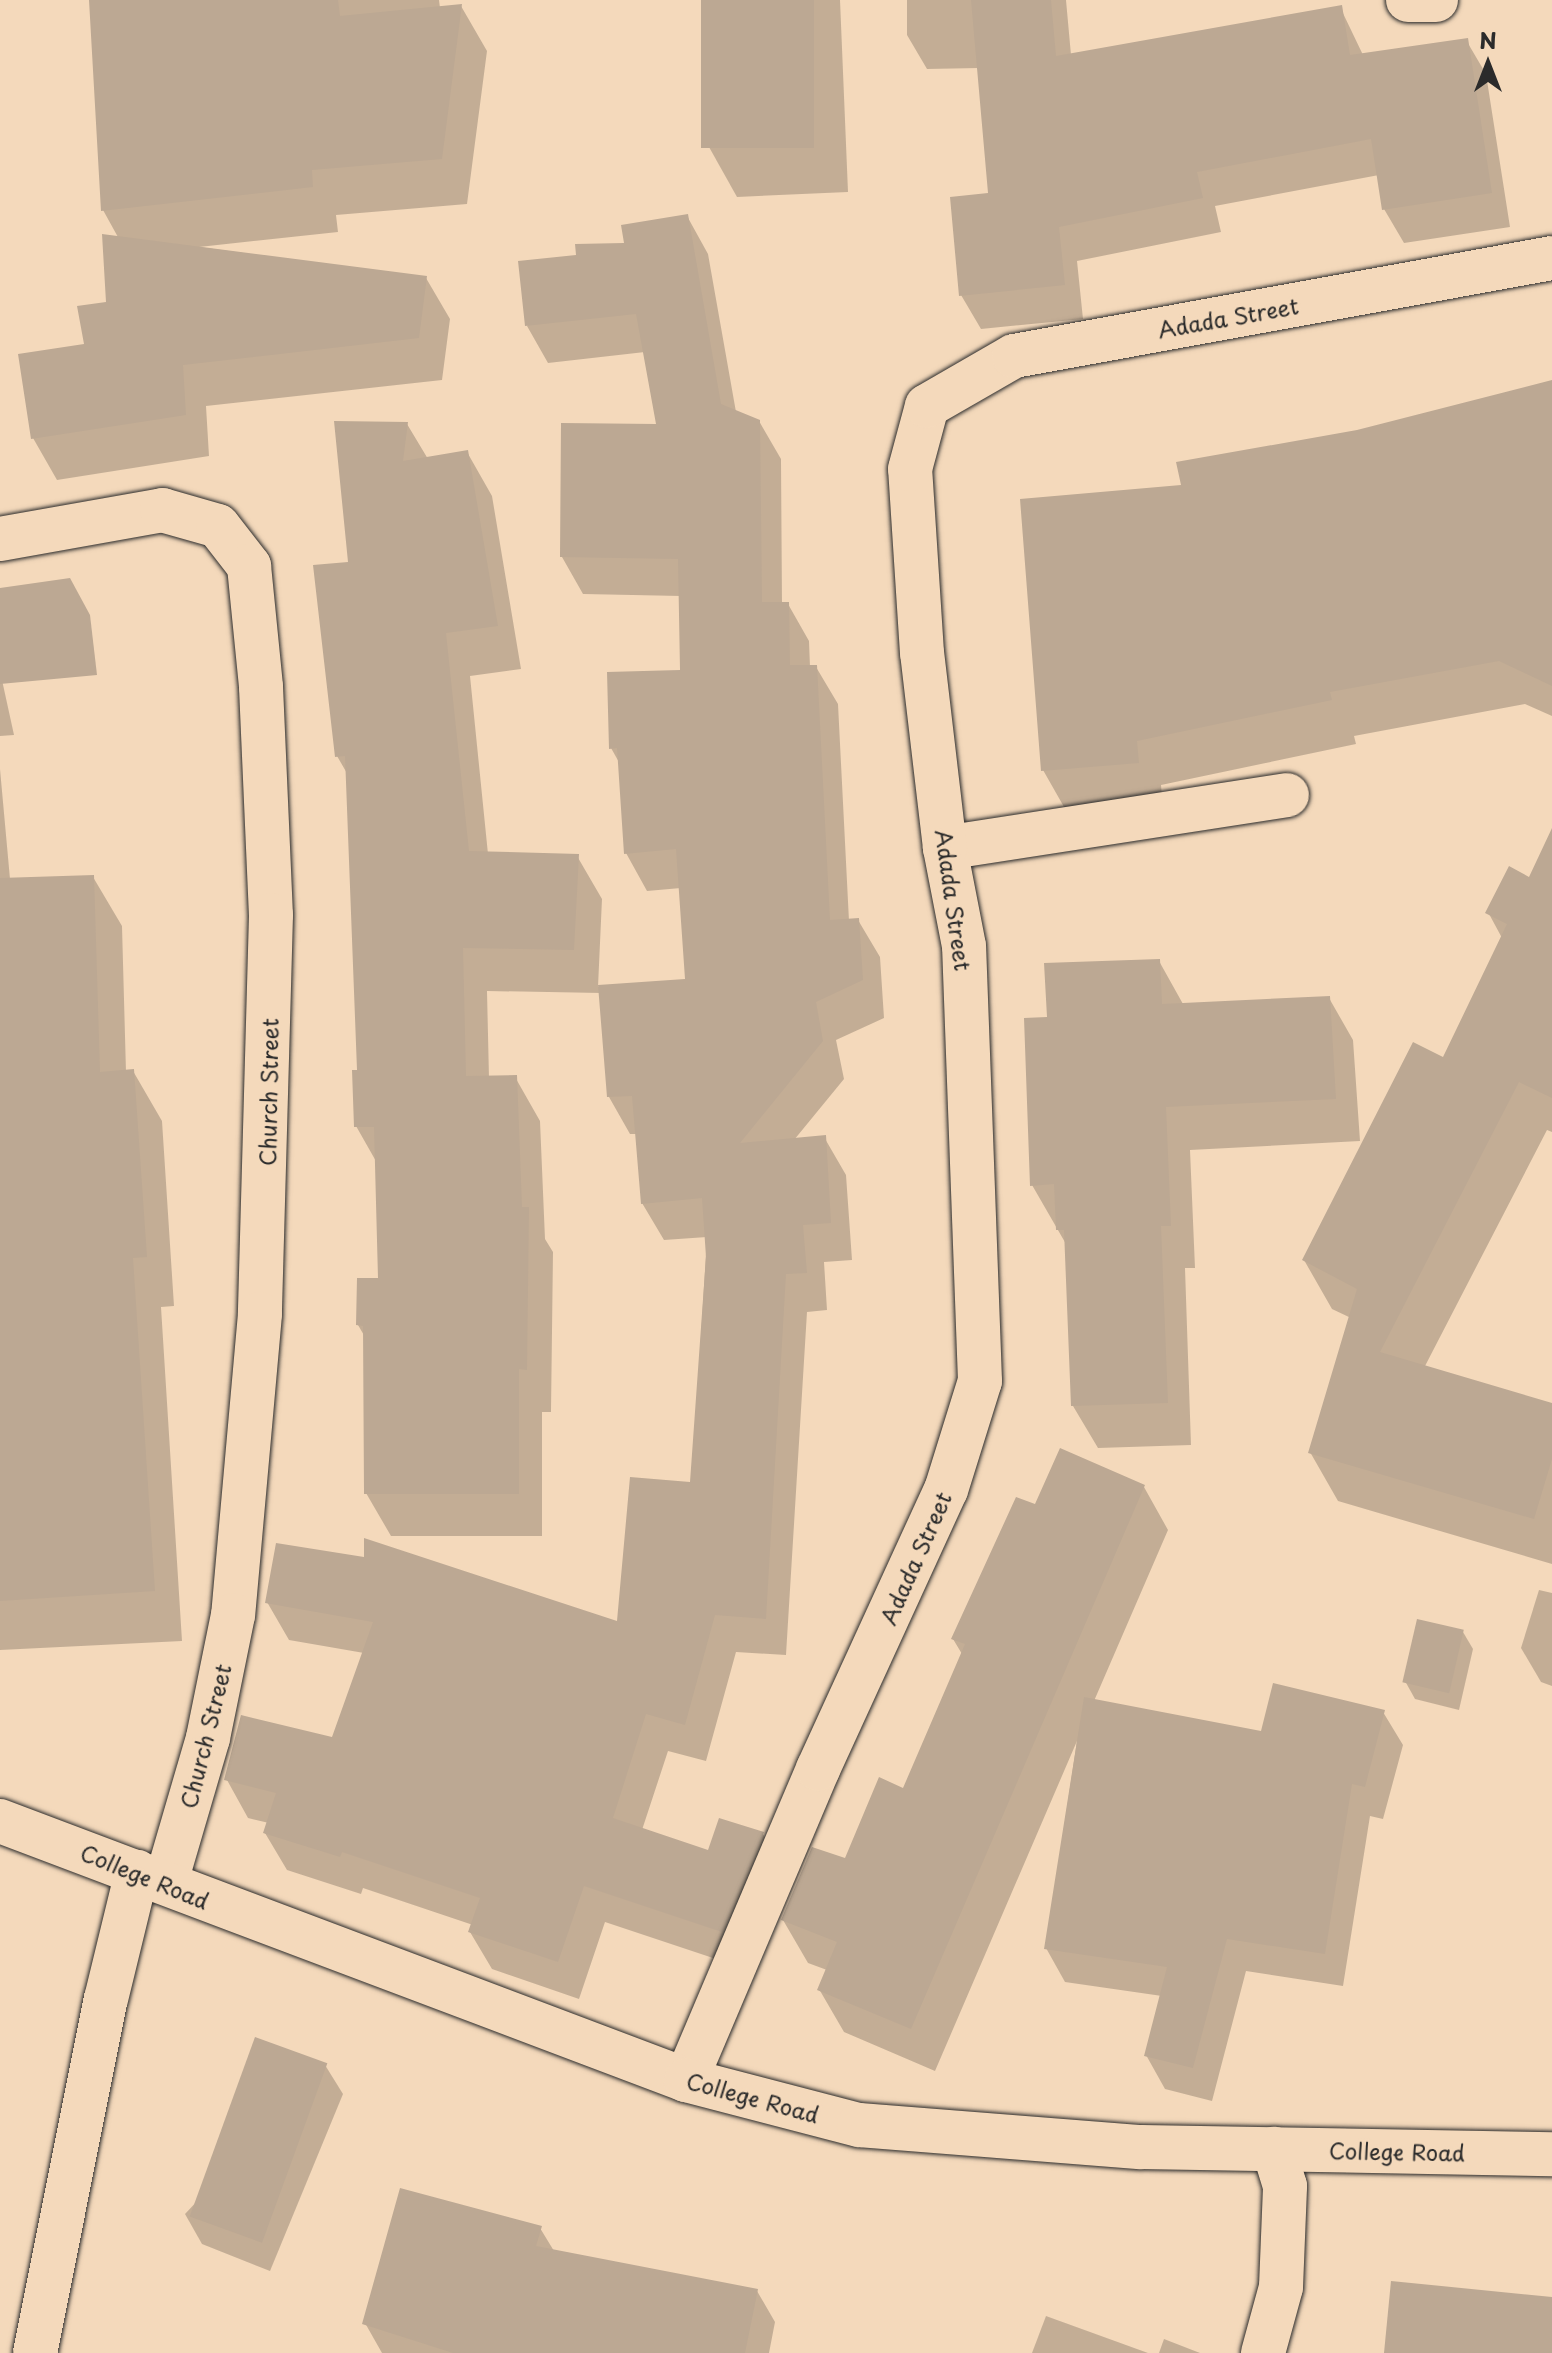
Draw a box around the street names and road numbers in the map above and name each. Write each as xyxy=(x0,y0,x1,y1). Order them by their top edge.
street label: Adada Street xyxy=(1155,292,1301,342)
street label: Adada Street xyxy=(931,827,977,973)
street label: Church Street xyxy=(254,1018,282,1166)
street label: Adada Street xyxy=(874,1487,956,1629)
street label: Church Street xyxy=(174,1661,236,1811)
street label: College Road xyxy=(77,1838,213,1914)
street label: College Road xyxy=(684,2067,822,2127)
street label: College Road xyxy=(1329,2137,1465,2165)

